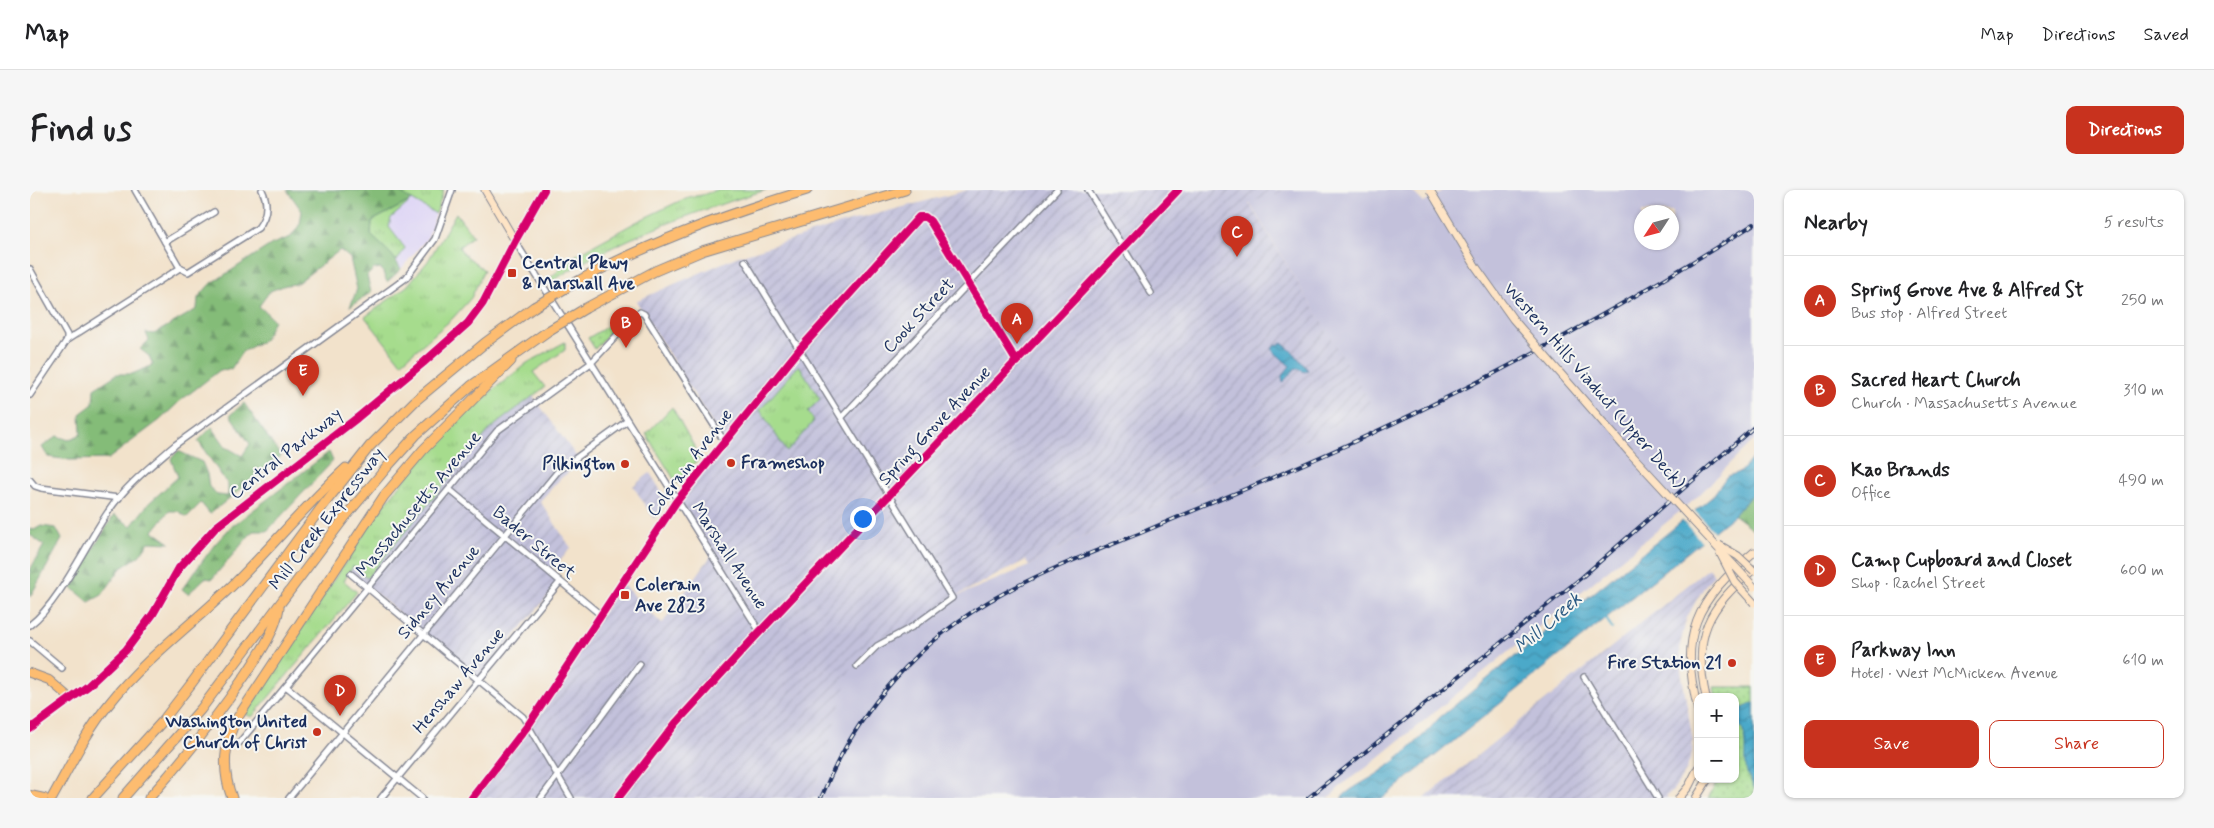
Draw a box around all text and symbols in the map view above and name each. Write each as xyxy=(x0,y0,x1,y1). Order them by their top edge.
text: Map xyxy=(25,19,69,50)
text: Map xyxy=(1981,23,2014,47)
text: Directions xyxy=(2042,23,2116,47)
text: Saved xyxy=(2144,23,2189,47)
button: Directions xyxy=(2066,106,2184,154)
text: Find us xyxy=(30,107,132,153)
north arrow xyxy=(1634,205,1679,250)
text: Nearby xyxy=(1804,209,1868,237)
text: 5 results xyxy=(2104,212,2164,233)
pin: C xyxy=(1221,216,1253,257)
place label: Central Pkwy & Marshall Ave xyxy=(522,251,636,296)
marker: Central Pkwy & Marshall Ave xyxy=(506,267,518,279)
street label: Cook Street xyxy=(878,273,960,359)
street label: Western Hills Viaduct (Upper Deck) xyxy=(1498,278,1691,495)
text: Spring Grove Ave & Alfred St xyxy=(1851,278,2084,303)
text: A xyxy=(1815,290,1825,311)
text: 250 m xyxy=(2121,290,2164,311)
pin: A xyxy=(1001,303,1033,344)
text: Bus stop · Alfred Street xyxy=(1851,303,2007,324)
pin: B xyxy=(610,307,642,348)
pin: E xyxy=(287,355,319,396)
street label: Spring Grove Avenue xyxy=(873,361,998,492)
text: Sacred Heart Church xyxy=(1851,368,2021,393)
text: B xyxy=(1815,380,1825,401)
text: 310 m xyxy=(2123,380,2164,401)
text: Church · Massachusetts Avenue xyxy=(1851,393,2077,414)
street label: Central Parkway xyxy=(225,402,347,506)
street label: Colerain Avenue xyxy=(641,404,739,522)
street label: Massachusetts Avenue xyxy=(351,426,487,582)
street label: Mill Creek Expressway xyxy=(264,443,390,595)
place label: Frameshop xyxy=(741,451,825,475)
place label: Pilkington xyxy=(542,452,615,478)
marker: Frameshop xyxy=(725,457,737,469)
marker: Pilkington xyxy=(619,458,631,470)
text: Kao Brands xyxy=(1851,458,1950,483)
text: C xyxy=(1814,470,1826,491)
text: 490 m xyxy=(2118,470,2164,491)
text: Office xyxy=(1851,483,1891,504)
street label: Marshall Avenue xyxy=(685,498,773,614)
street label: Bader Street xyxy=(487,501,581,585)
your location xyxy=(850,506,876,532)
street label: Sidney Avenue xyxy=(392,540,486,644)
text: Camp Cupboard and Closet xyxy=(1851,548,2072,573)
text: D xyxy=(1814,560,1826,581)
text: 600 m xyxy=(2120,560,2164,581)
place label: Colerain Ave 2823 xyxy=(635,573,706,618)
text: Shop · Rachel Street xyxy=(1851,573,1985,594)
water label: Mill Creek xyxy=(1509,586,1588,659)
marker: Colerain Ave 2823 xyxy=(619,589,631,601)
street label: Henshaw Avenue xyxy=(408,623,510,739)
text: Parkway Inn xyxy=(1851,638,1956,663)
text: E xyxy=(1815,650,1825,671)
text: 610 m xyxy=(2122,650,2164,671)
place label: Fire Station 21 xyxy=(1608,651,1722,675)
marker: Fire Station 21 xyxy=(1726,657,1738,669)
text: Hotel · West McMicken Avenue xyxy=(1851,663,2058,684)
pin: D xyxy=(324,675,356,716)
map controls xyxy=(1694,693,1739,783)
button: + xyxy=(1694,693,1739,738)
place label: Washington United Church of Christ xyxy=(165,710,308,755)
button: Save xyxy=(1804,720,1979,768)
button: Share xyxy=(1989,720,2164,768)
marker: Washington United Church of Christ xyxy=(311,726,323,738)
button: − xyxy=(1694,738,1739,783)

